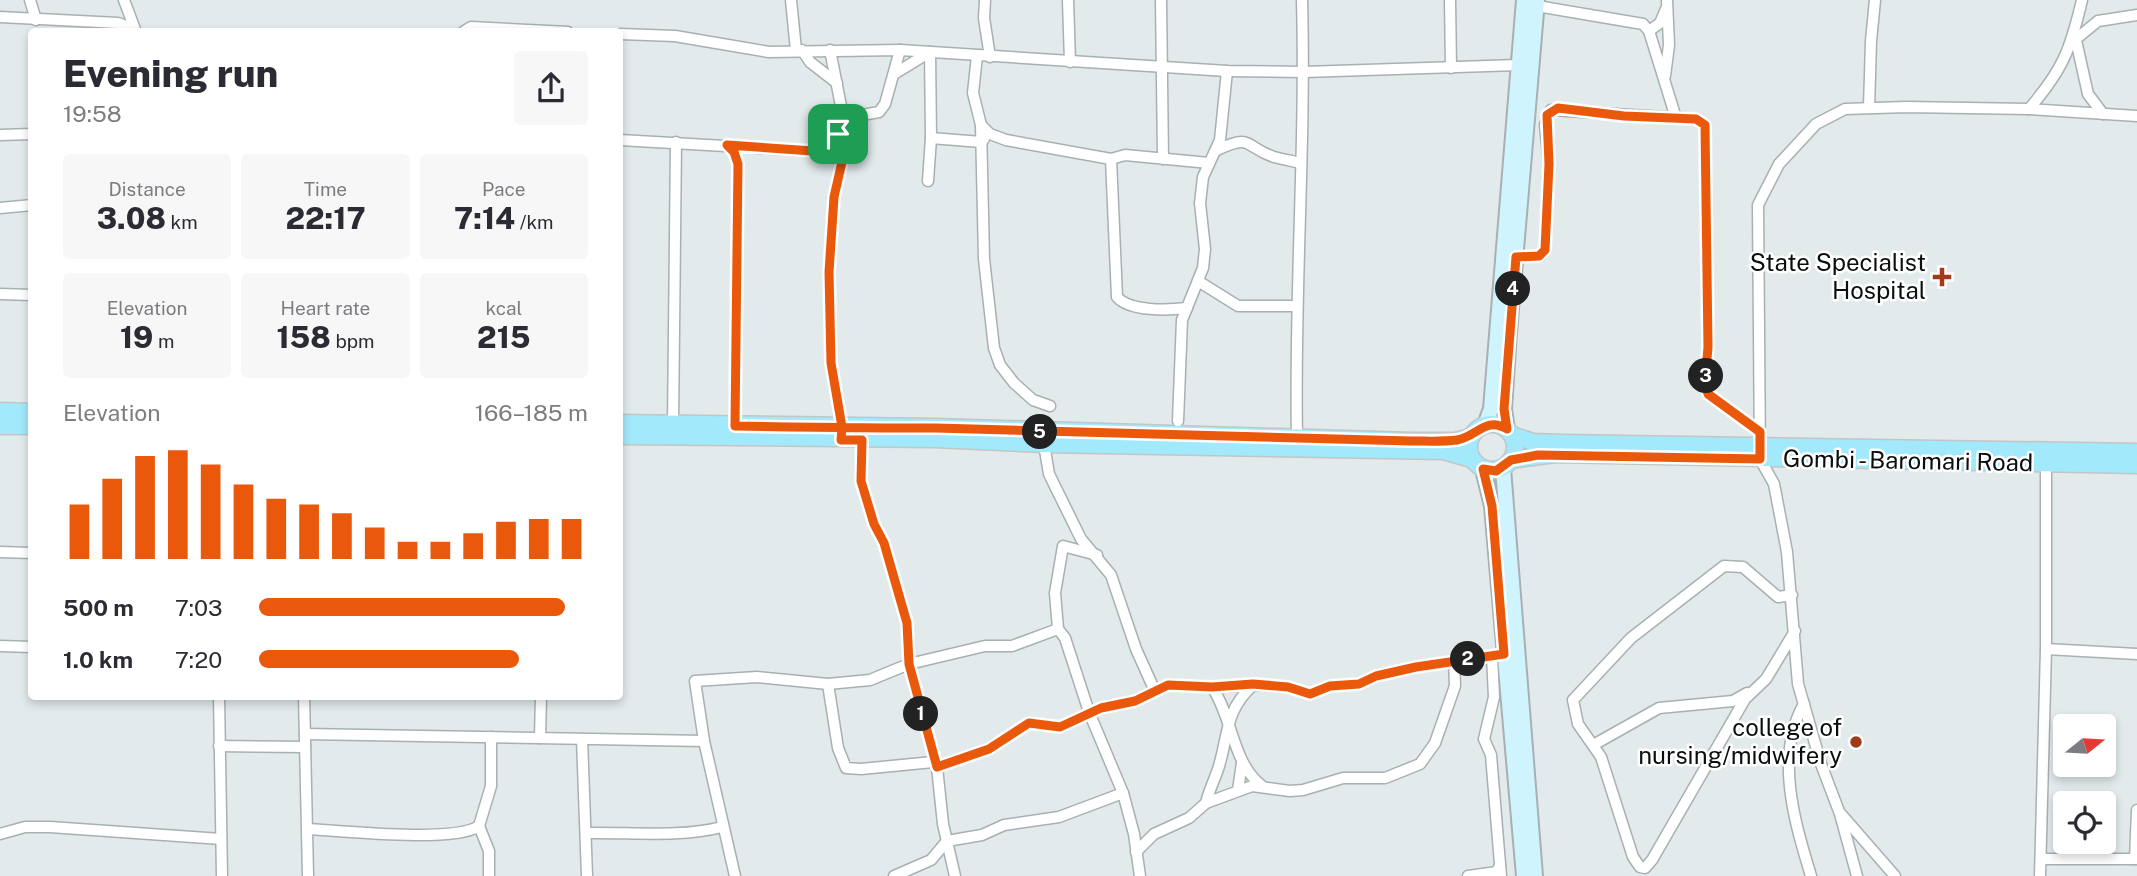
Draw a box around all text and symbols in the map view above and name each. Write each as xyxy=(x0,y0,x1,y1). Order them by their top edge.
text: Evening run xyxy=(63,51,278,96)
button: share xyxy=(514,51,588,125)
text: 19:58 xyxy=(63,100,122,127)
pin xyxy=(808,104,868,164)
icon: arrive xyxy=(819,115,857,153)
text: Distance xyxy=(109,178,186,200)
text: Time xyxy=(304,178,347,200)
text: Pace xyxy=(482,178,526,200)
text: 3.08 xyxy=(97,200,166,236)
text: 22:17 xyxy=(285,200,366,236)
text: 7:14 xyxy=(454,200,515,236)
text: km xyxy=(166,211,198,233)
text: /km xyxy=(515,211,554,233)
place label: State Specialist Hospital xyxy=(1750,248,1926,304)
marker: State Specialist Hospital xyxy=(1932,267,1952,287)
pin: 4 xyxy=(1496,272,1530,306)
text: 4 xyxy=(1506,277,1519,299)
text: Elevation xyxy=(107,297,187,319)
text: Heart rate xyxy=(281,297,370,319)
text: kcal xyxy=(485,297,522,319)
text: 19 xyxy=(120,319,153,355)
text: 158 xyxy=(276,319,331,355)
text: 215 xyxy=(477,319,531,355)
text: m xyxy=(153,330,174,352)
text: bpm xyxy=(331,330,375,352)
pin: 3 xyxy=(1688,358,1724,394)
text: 3 xyxy=(1699,364,1712,386)
text: Elevation xyxy=(63,399,161,426)
text: 166–185 m xyxy=(475,399,588,426)
pin: 5 xyxy=(1023,414,1058,450)
text: 5 xyxy=(1033,420,1046,442)
street label: Gombi - Baromari Road xyxy=(1783,444,2033,476)
text: 500 m xyxy=(63,594,134,621)
text: 7:03 xyxy=(175,594,222,621)
pin: 2 xyxy=(1450,642,1486,676)
text: 1.0 km xyxy=(63,646,133,673)
text: 7:20 xyxy=(175,646,222,673)
text: 2 xyxy=(1461,647,1474,669)
pin: 1 xyxy=(904,696,939,732)
text: 1 xyxy=(916,702,925,724)
place label: college of nursing/midwifery xyxy=(1638,713,1842,769)
north arrow xyxy=(2053,714,2116,777)
map controls xyxy=(2053,714,2116,854)
marker: college of nursing/midwifery xyxy=(1848,734,1864,750)
button: locate xyxy=(2053,791,2116,854)

